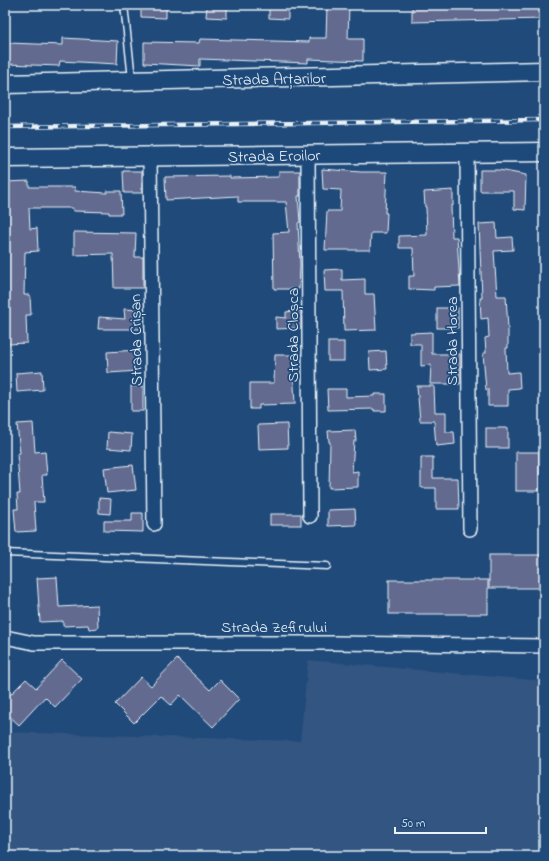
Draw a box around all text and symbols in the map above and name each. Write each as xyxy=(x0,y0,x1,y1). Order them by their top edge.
street label: Strada Arțarilor xyxy=(222,67,326,93)
street label: Strada Eroilor xyxy=(227,144,321,170)
street label: Strada Cloșca xyxy=(282,288,306,382)
street label: Strada Crișan xyxy=(124,294,150,386)
street label: Strada Horea xyxy=(441,296,465,386)
street label: Strada Zefirului xyxy=(221,616,327,640)
scale bar xyxy=(395,809,486,835)
text: 50 m xyxy=(401,815,425,833)

